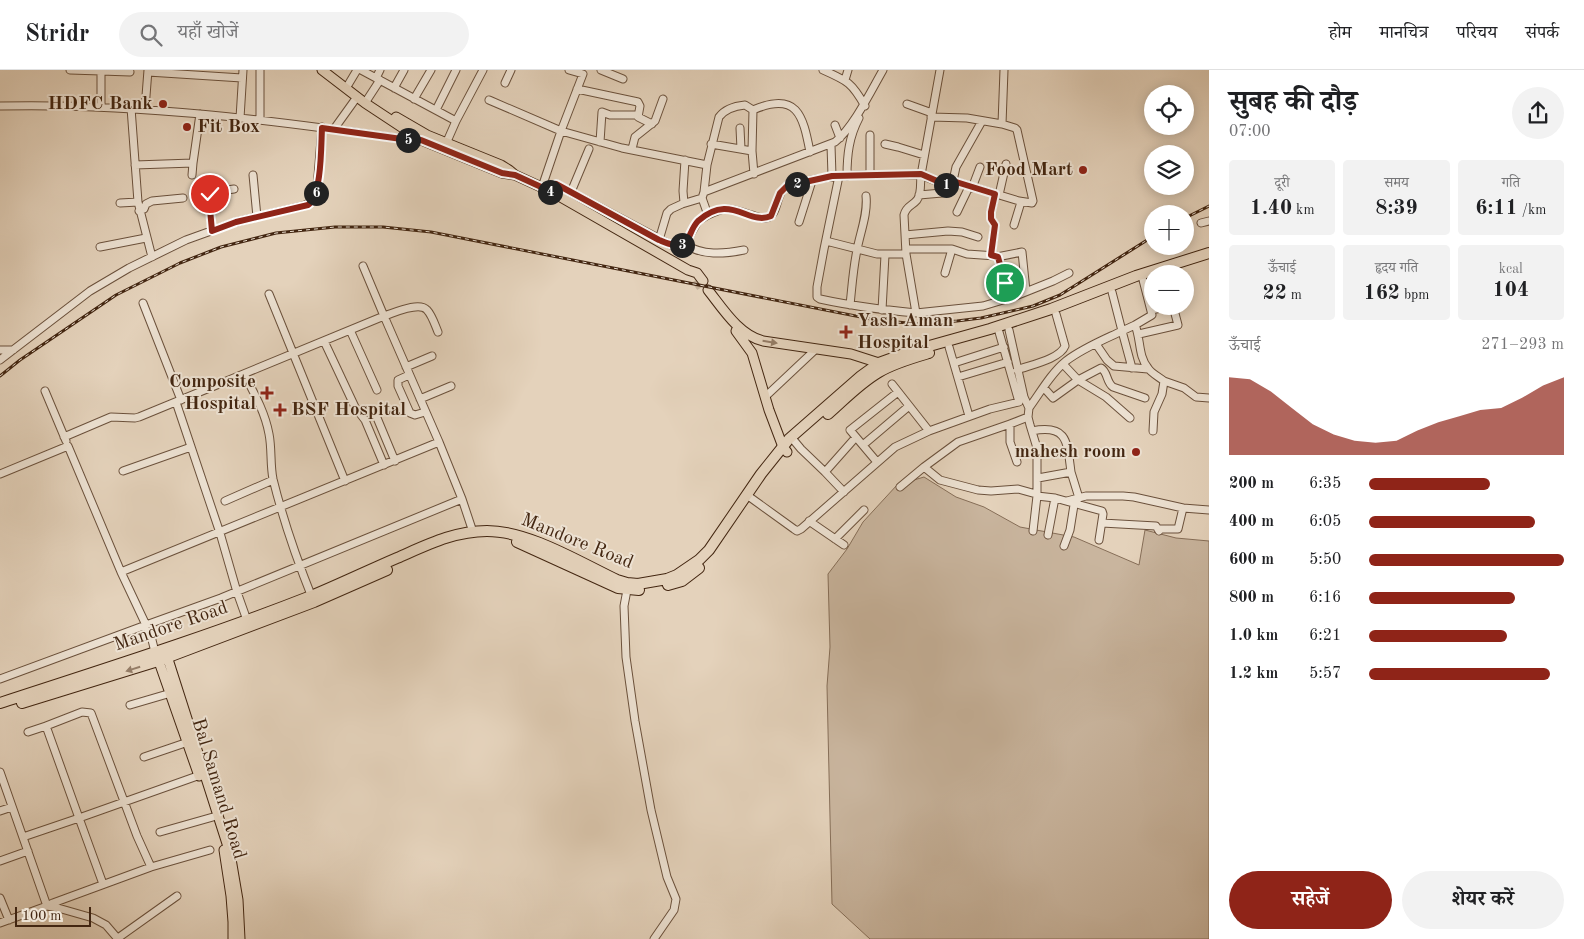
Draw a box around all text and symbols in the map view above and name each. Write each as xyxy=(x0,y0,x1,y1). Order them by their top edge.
search box xyxy=(119,12,469,57)
icon: search xyxy=(137,21,165,49)
text: Stridr xyxy=(25,23,89,47)
text: यहाँ खोजें xyxy=(177,24,238,43)
text: होम xyxy=(1329,24,1352,42)
text: मानचित्र xyxy=(1380,24,1428,42)
text: परिचय xyxy=(1456,24,1497,42)
text: संपर्क xyxy=(1525,24,1559,42)
map controls xyxy=(1144,85,1194,315)
button: locate xyxy=(1144,85,1194,135)
button: share xyxy=(1512,87,1564,139)
text: सुबह की दौड़ xyxy=(1229,89,1357,117)
place label: HDFC Bank xyxy=(47,95,153,114)
marker: HDFC Bank xyxy=(157,98,169,110)
place label: Fit Box xyxy=(197,118,260,137)
marker: Fit Box xyxy=(181,121,193,133)
text: 07:00 xyxy=(1229,124,1271,140)
pin: 5 xyxy=(396,128,420,152)
text: 5 xyxy=(404,133,413,147)
button: layers xyxy=(1144,145,1194,195)
place label: Food Mart xyxy=(985,161,1073,180)
marker: Food Mart xyxy=(1077,164,1089,176)
pin: 2 xyxy=(784,172,810,196)
pin: 1 xyxy=(934,172,958,198)
pin xyxy=(189,173,231,215)
text: दूरी xyxy=(1275,176,1290,190)
text: समय xyxy=(1384,176,1409,190)
text: गति xyxy=(1502,176,1520,190)
text: 2 xyxy=(793,177,802,191)
text: 1 xyxy=(942,178,951,192)
icon: check xyxy=(196,180,224,208)
pin: 6 xyxy=(304,180,328,206)
pin: 4 xyxy=(538,180,562,204)
text: 4 xyxy=(546,185,555,199)
text: 6 xyxy=(312,186,321,200)
text: 1.40 xyxy=(1250,198,1292,219)
text: 8:39 xyxy=(1375,198,1418,219)
text: 6:11 xyxy=(1475,198,1518,219)
text: km xyxy=(1292,203,1315,217)
text: /km xyxy=(1518,203,1546,217)
button: + xyxy=(1144,205,1194,255)
pin: 3 xyxy=(670,232,694,258)
text: 3 xyxy=(678,238,687,252)
text: ऊँचाई xyxy=(1268,261,1296,275)
text: हृदय गति xyxy=(1375,261,1418,275)
pin xyxy=(984,262,1026,304)
text: kcal xyxy=(1499,262,1523,276)
button: − xyxy=(1144,265,1194,315)
icon: arrive xyxy=(991,269,1019,297)
text: 104 xyxy=(1493,280,1529,301)
text: 22 xyxy=(1262,283,1287,304)
text: 162 xyxy=(1363,283,1400,304)
text: m xyxy=(1287,288,1302,302)
text: bpm xyxy=(1400,288,1430,302)
place label: Yash Aman Hospital xyxy=(857,312,953,353)
marker: Yash Aman Hospital xyxy=(839,325,853,339)
text: 271–293 m xyxy=(1481,337,1564,353)
one-way arrow xyxy=(763,338,779,346)
text: ऊँचाई xyxy=(1229,338,1261,354)
place label: Composite Hospital xyxy=(169,373,256,414)
marker: Composite Hospital xyxy=(260,386,274,400)
place label: BSF Hospital xyxy=(291,401,406,420)
marker: BSF Hospital xyxy=(273,403,287,417)
place label: mahesh room xyxy=(1015,443,1126,462)
marker: mahesh room xyxy=(1130,446,1142,458)
text: 200 m xyxy=(1229,476,1274,492)
text: 6:35 xyxy=(1309,476,1341,492)
street label: Mandore Road xyxy=(518,511,636,573)
text: 400 m xyxy=(1229,514,1274,530)
text: 6:05 xyxy=(1309,514,1341,530)
text: 600 m xyxy=(1229,552,1274,568)
text: 5:50 xyxy=(1309,552,1341,568)
text: 800 m xyxy=(1229,590,1274,606)
text: 6:16 xyxy=(1309,590,1341,606)
street label: Mandore Road xyxy=(112,599,230,655)
text: 1.0 km xyxy=(1229,628,1278,644)
text: 6:21 xyxy=(1309,628,1341,644)
one-way arrow xyxy=(126,665,141,673)
text: 1.2 km xyxy=(1229,666,1278,682)
text: 5:57 xyxy=(1309,666,1341,682)
street label: Bal Samand Road xyxy=(188,716,249,862)
button: सहेजें xyxy=(1229,871,1392,929)
button: शेयर करें xyxy=(1402,871,1564,929)
scale bar xyxy=(15,904,91,927)
text: 100 m xyxy=(22,909,61,923)

